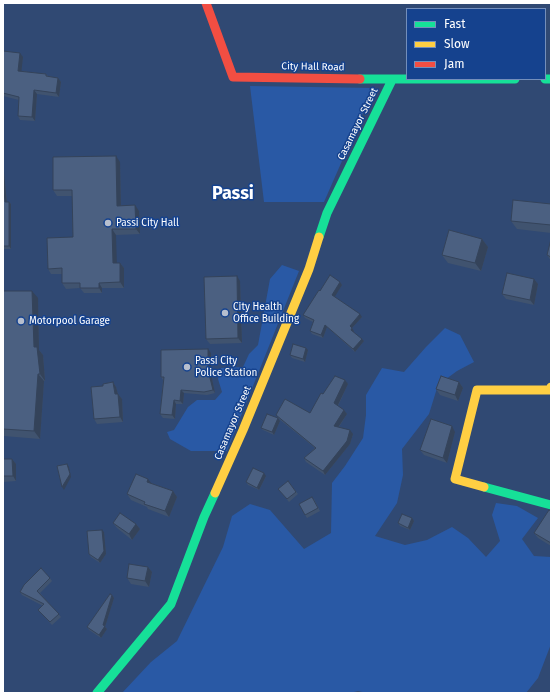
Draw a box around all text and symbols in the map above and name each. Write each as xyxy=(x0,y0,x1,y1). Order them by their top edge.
legend xyxy=(406,8,546,80)
text: Fast xyxy=(444,17,466,31)
text: Slow xyxy=(444,37,470,51)
text: Jam xyxy=(444,57,464,71)
street label: City Hall Road xyxy=(281,60,345,74)
street label: Casamayor Street xyxy=(335,86,381,162)
district label: Passi xyxy=(212,183,254,205)
place label: Passi City Hall xyxy=(116,217,179,229)
marker: Passi City Hall xyxy=(103,218,113,228)
place label: City Health Office Building xyxy=(233,301,299,324)
marker: City Health Office Building xyxy=(220,308,230,318)
place label: Motorpool Garage xyxy=(29,315,110,327)
marker: Motorpool Garage xyxy=(16,316,26,326)
place label: Passi City Police Station xyxy=(195,355,257,378)
marker: Passi City Police Station xyxy=(182,362,192,372)
street label: Casamayor Street xyxy=(212,384,254,462)

